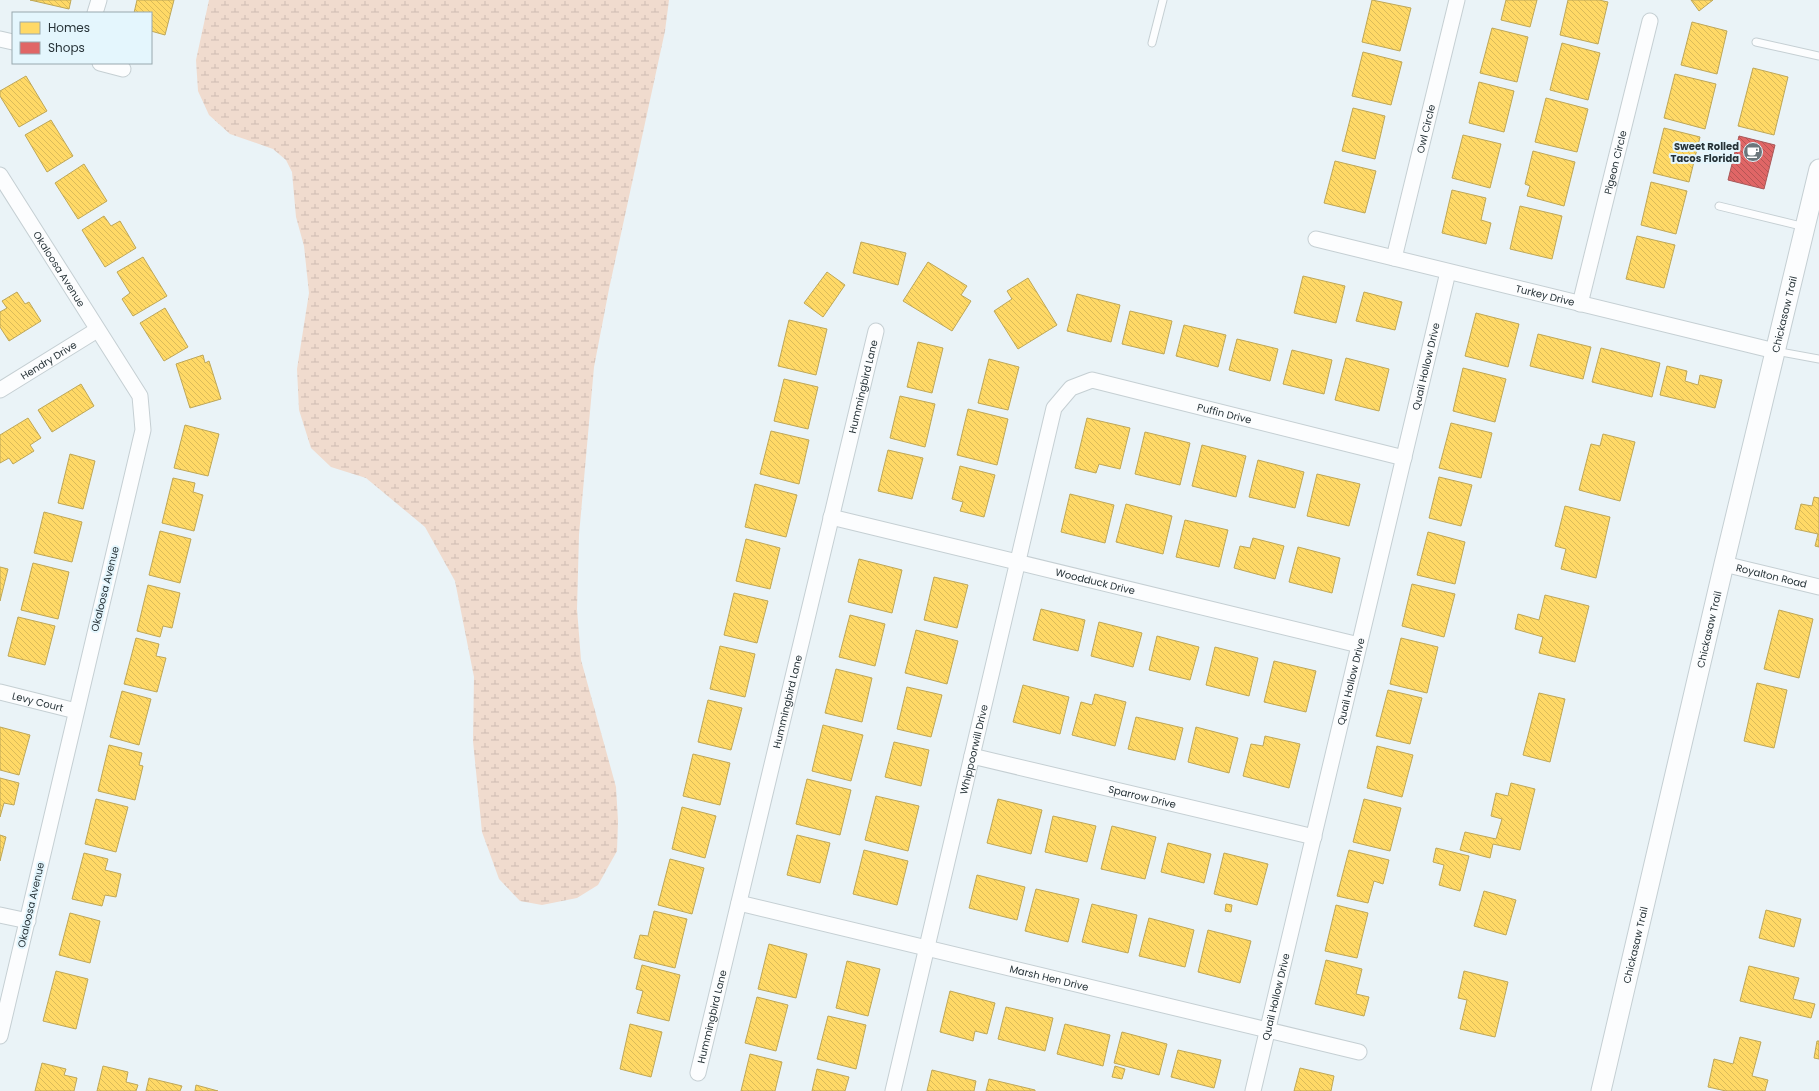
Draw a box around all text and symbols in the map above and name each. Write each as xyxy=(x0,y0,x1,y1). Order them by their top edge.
legend xyxy=(12,12,152,64)
text: Homes xyxy=(48,19,90,36)
text: Shops xyxy=(48,39,85,56)
street label: Owl Circle xyxy=(1412,103,1439,155)
street label: Pigeon Circle xyxy=(1600,129,1630,196)
place label: Sweet Rolled Tacos Florida xyxy=(1671,139,1739,166)
cafe icon: Sweet Rolled Tacos Florida xyxy=(1742,141,1764,163)
street label: Okaloosa Avenue xyxy=(30,228,89,310)
street label: Chickasaw Trail xyxy=(1768,274,1801,354)
street label: Turkey Drive xyxy=(1514,281,1576,309)
street label: Quail Hollow Drive xyxy=(1408,321,1443,411)
street label: Hendry Drive xyxy=(18,337,79,383)
street label: Hummingbird Lane xyxy=(844,338,881,435)
street label: Puffin Drive xyxy=(1196,399,1253,427)
street label: Okaloosa Avenue xyxy=(87,545,123,633)
street label: Royalton Road xyxy=(1735,560,1809,591)
street label: Woodduck Drive xyxy=(1054,564,1137,598)
street label: Chickasaw Trail xyxy=(1693,590,1725,669)
street label: Quail Hollow Drive xyxy=(1333,636,1368,727)
street label: Hummingbird Lane xyxy=(769,653,806,750)
street label: Levy Court xyxy=(11,688,65,715)
street label: Whippoorwill Drive xyxy=(956,703,991,796)
street label: Sparrow Drive xyxy=(1107,781,1178,812)
street label: Okaloosa Avenue xyxy=(14,861,48,949)
street label: Chickasaw Trail xyxy=(1619,905,1651,985)
street label: Quail Hollow Drive xyxy=(1258,951,1293,1042)
street label: Marsh Hen Drive xyxy=(1008,961,1090,994)
street label: Hummingbird Lane xyxy=(693,968,730,1065)

